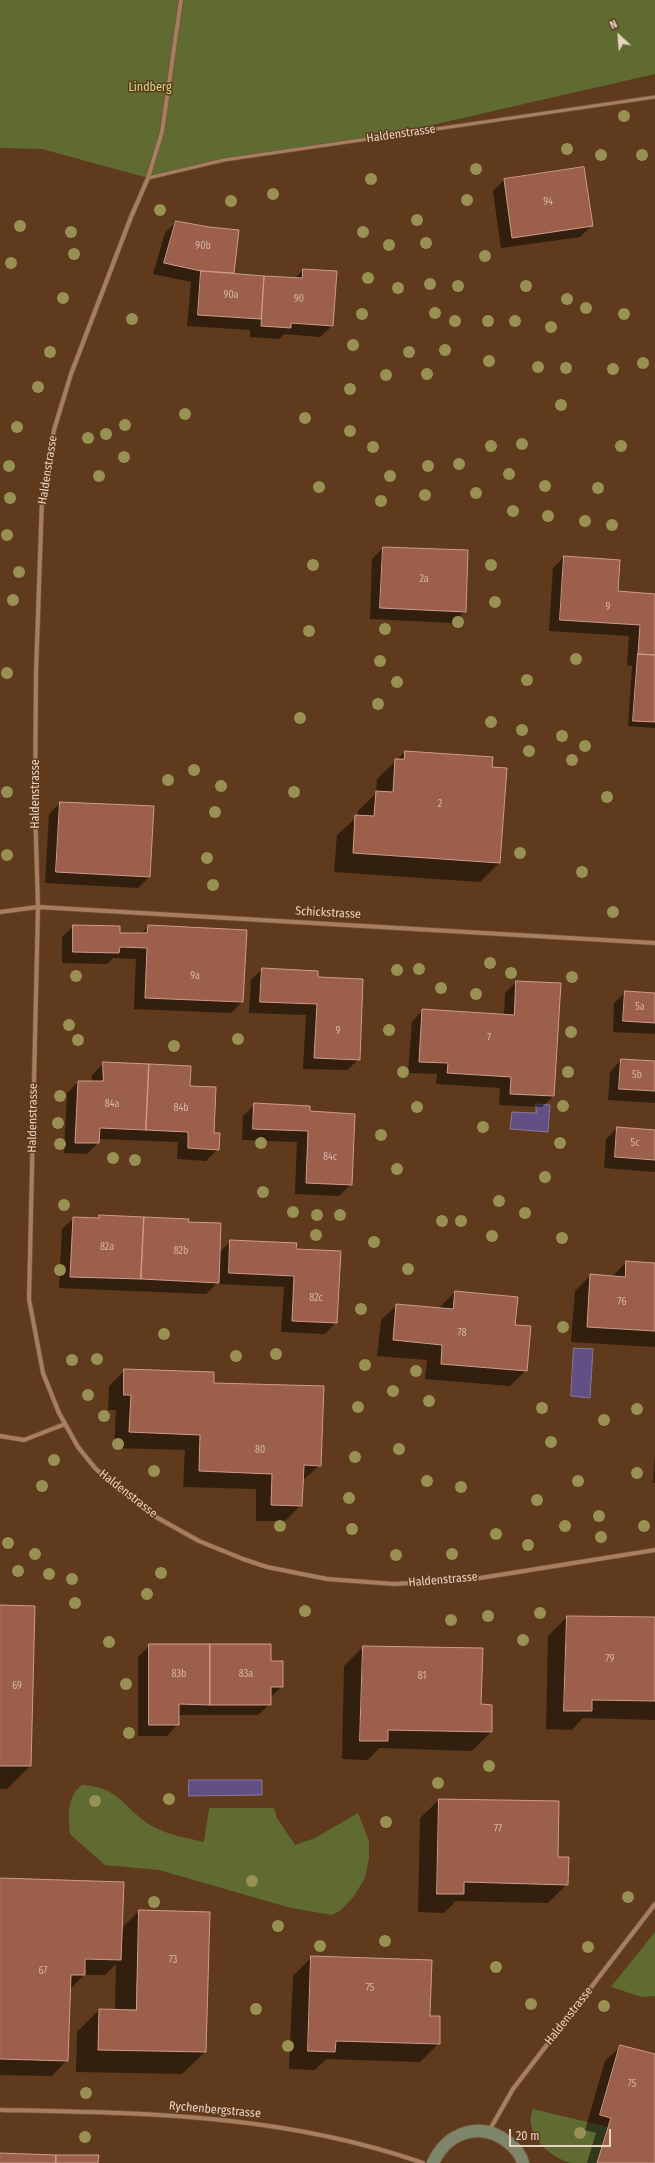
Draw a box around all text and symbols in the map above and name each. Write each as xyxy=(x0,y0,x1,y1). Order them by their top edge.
north arrow xyxy=(599,16,639,56)
text: N xyxy=(608,17,619,32)
park label: Lindberg xyxy=(128,81,172,95)
street label: Haldenstrasse xyxy=(366,122,436,146)
house number: 94 xyxy=(543,196,553,208)
house number: 90b xyxy=(195,240,211,252)
house number: 90a xyxy=(224,289,238,301)
house number: 90 xyxy=(294,293,304,305)
street label: Haldenstrasse xyxy=(35,435,61,505)
house number: 2a xyxy=(419,573,429,585)
house number: 9 xyxy=(606,601,610,613)
street label: Haldenstrasse xyxy=(29,759,43,829)
house number: 2 xyxy=(438,798,442,810)
street label: Schickstrasse xyxy=(295,904,361,922)
house number: 9a xyxy=(190,970,200,982)
house number: 5a xyxy=(635,1001,645,1013)
house number: 9 xyxy=(336,1025,340,1037)
house number: 7 xyxy=(487,1032,491,1044)
house number: 5b xyxy=(632,1069,642,1081)
street label: Haldenstrasse xyxy=(25,1083,41,1153)
house number: 84a xyxy=(105,1098,119,1110)
house number: 84b xyxy=(173,1102,189,1114)
house number: 5c xyxy=(631,1137,639,1149)
house number: 84c xyxy=(323,1151,337,1163)
house number: 82a xyxy=(100,1241,114,1253)
house number: 82b xyxy=(174,1245,188,1257)
house number: 82c xyxy=(309,1292,323,1304)
house number: 76 xyxy=(618,1296,626,1308)
house number: 78 xyxy=(458,1327,466,1339)
house number: 80 xyxy=(255,1444,265,1456)
street label: Haldenstrasse xyxy=(96,1467,160,1521)
street label: Haldenstrasse xyxy=(408,1570,478,1590)
house number: 79 xyxy=(606,1653,614,1665)
house number: 83b xyxy=(172,1668,186,1680)
house number: 83a xyxy=(239,1668,253,1680)
house number: 81 xyxy=(418,1670,426,1682)
house number: 69 xyxy=(12,1680,22,1692)
house number: 77 xyxy=(494,1823,502,1835)
house number: 73 xyxy=(169,1954,177,1966)
house number: 67 xyxy=(39,1965,47,1977)
house number: 75 xyxy=(366,1982,374,1994)
street label: Haldenstrasse xyxy=(542,1984,596,2048)
house number: 75 xyxy=(628,2078,636,2090)
street label: Rychenbergstrasse xyxy=(168,2099,262,2121)
scale bar xyxy=(511,2121,613,2147)
text: 20 m xyxy=(516,2129,540,2143)

